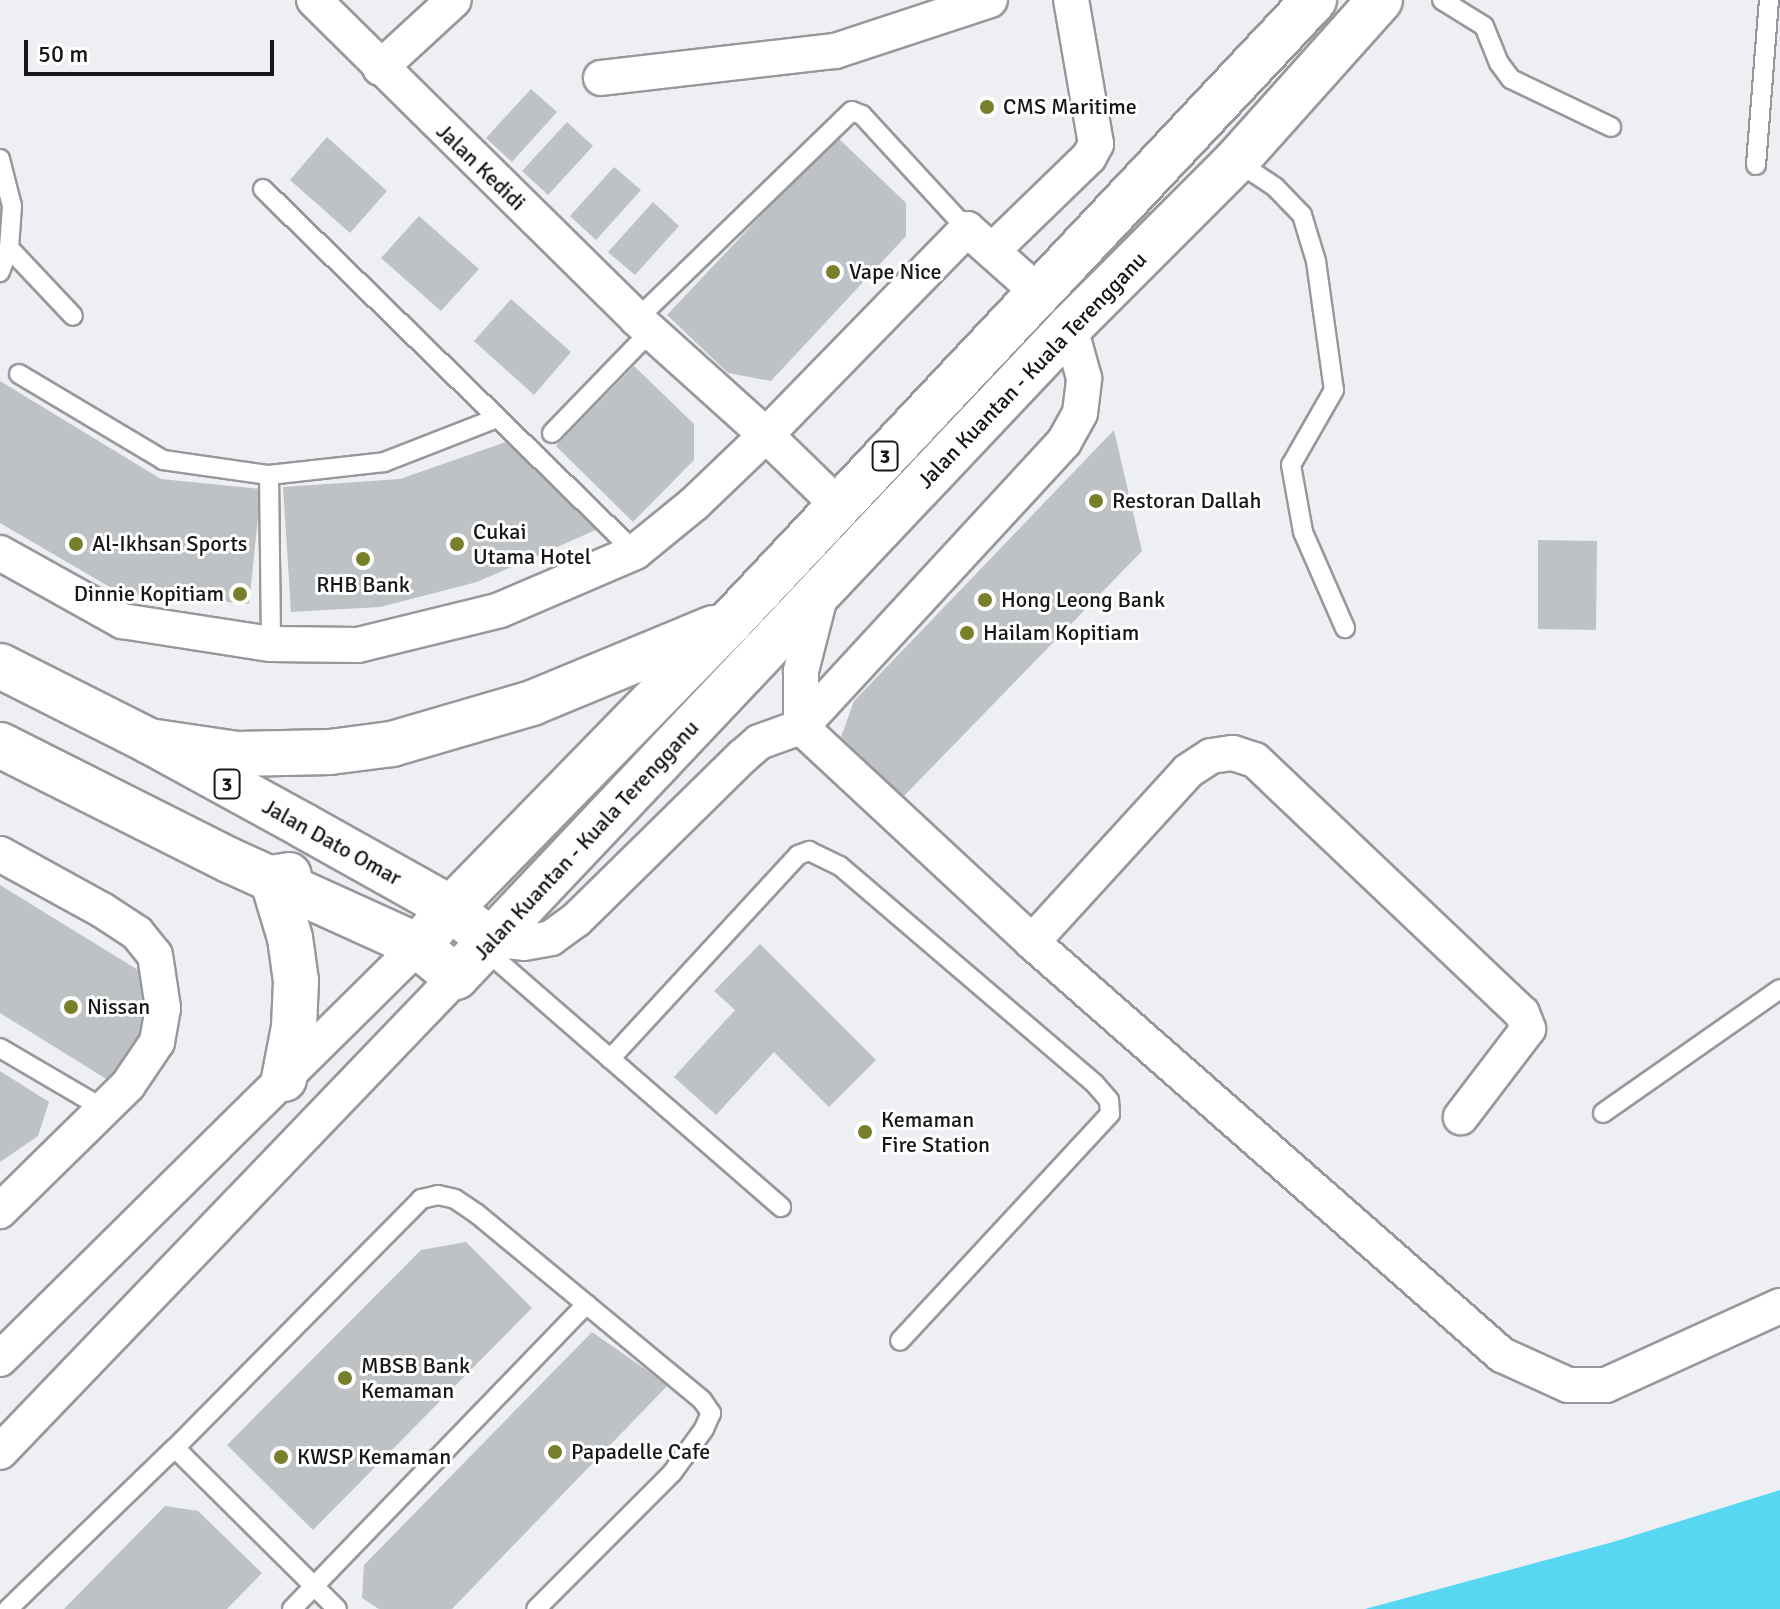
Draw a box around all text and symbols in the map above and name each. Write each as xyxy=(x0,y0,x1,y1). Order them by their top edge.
scale bar xyxy=(28,24,278,74)
text: 50 m xyxy=(38,39,88,69)
place label: CMS Maritime xyxy=(1003,94,1137,120)
marker: CMS Maritime xyxy=(978,98,996,116)
street label: Jalan Kedidi xyxy=(431,118,531,216)
street label: Jalan Kuantan - Kuala Terengganu xyxy=(912,246,1152,494)
place label: Vape Nice xyxy=(849,259,942,285)
marker: Vape Nice xyxy=(824,263,842,281)
road number: 3 xyxy=(871,440,899,472)
place label: Restoran Dallah xyxy=(1112,488,1261,514)
marker: Restoran Dallah xyxy=(1087,492,1105,510)
place label: Cukai Utama Hotel xyxy=(473,518,591,570)
place label: Al-Ikhsan Sports xyxy=(92,531,247,557)
marker: Al-Ikhsan Sports xyxy=(67,535,85,553)
marker: Cukai Utama Hotel xyxy=(448,535,466,553)
marker: RHB Bank xyxy=(354,550,372,568)
place label: RHB Bank xyxy=(316,572,410,598)
place label: Dinnie Kopitiam xyxy=(74,581,224,607)
marker: Dinnie Kopitiam xyxy=(231,585,249,603)
place label: Hong Leong Bank xyxy=(1001,587,1165,613)
marker: Hong Leong Bank xyxy=(976,591,994,609)
place label: Hailam Kopitiam xyxy=(983,620,1139,646)
marker: Hailam Kopitiam xyxy=(958,624,976,642)
street label: Jalan Kuantan - Kuala Terengganu xyxy=(468,715,704,965)
road number: 3 xyxy=(213,768,241,800)
street label: Jalan Dato Omar xyxy=(258,793,406,891)
place label: Nissan xyxy=(87,994,150,1020)
marker: Nissan xyxy=(62,998,80,1016)
place label: Kemaman Fire Station xyxy=(881,1106,990,1158)
marker: Kemaman Fire Station xyxy=(856,1123,874,1141)
place label: MBSB Bank Kemaman xyxy=(361,1352,470,1404)
marker: MBSB Bank Kemaman xyxy=(336,1369,354,1387)
place label: Papadelle Cafe xyxy=(571,1439,710,1465)
marker: Papadelle Cafe xyxy=(546,1443,564,1461)
place label: KWSP Kemaman xyxy=(297,1444,451,1470)
marker: KWSP Kemaman xyxy=(272,1448,290,1466)

